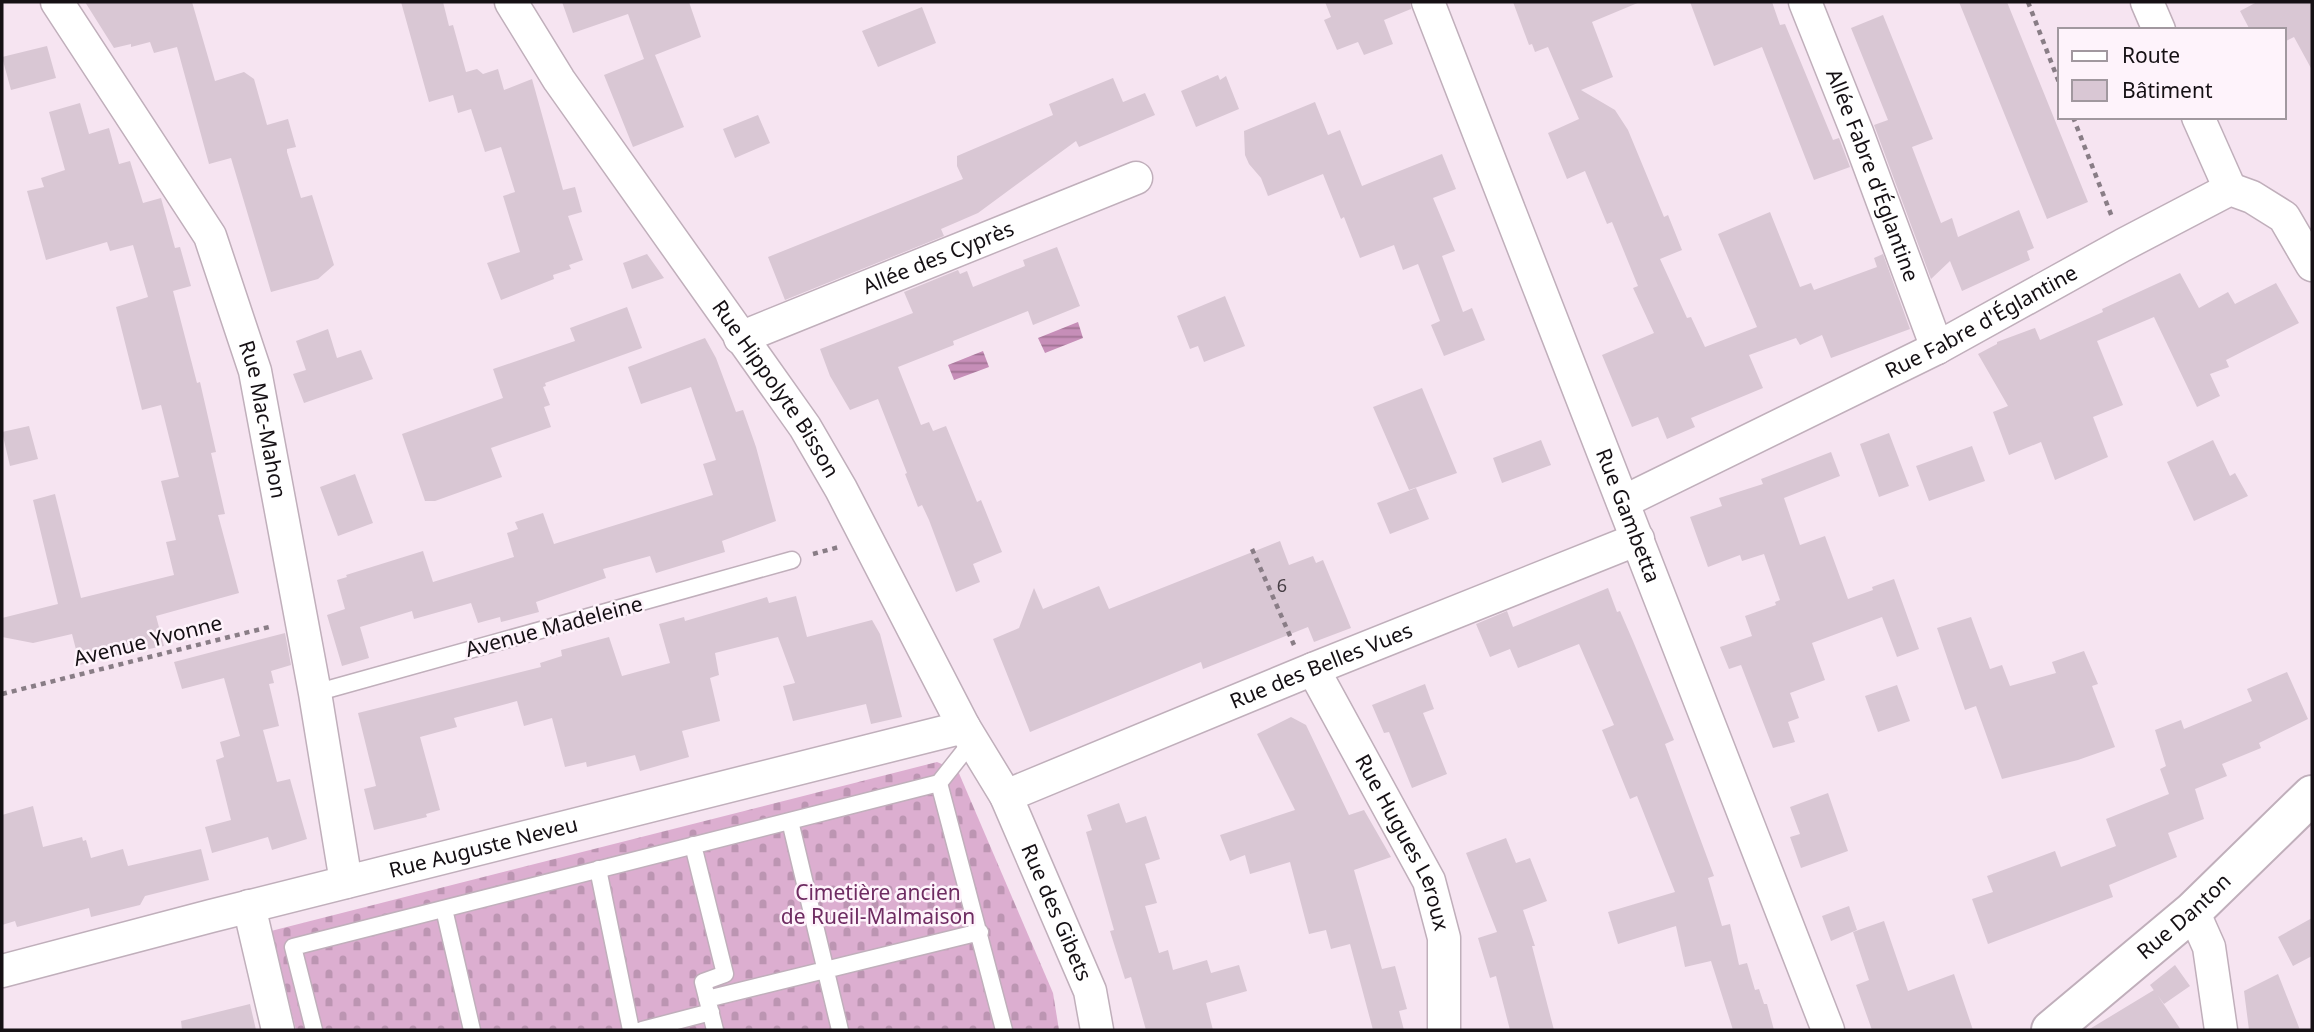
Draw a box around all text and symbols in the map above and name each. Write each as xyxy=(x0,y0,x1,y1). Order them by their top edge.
legend xyxy=(2058,28,2286,119)
text: Route xyxy=(2122,41,2180,69)
street label: Allée Fabre d'Églantine xyxy=(1820,65,1926,285)
text: Bâtiment xyxy=(2122,76,2213,104)
street label: Allée des Cyprès xyxy=(858,214,1018,300)
street label: Rue Fabre d'Églantine xyxy=(1880,258,2082,384)
street label: Rue Hippolyte Bisson xyxy=(706,294,846,482)
street label: Rue Mac-Mahon xyxy=(233,337,293,501)
street label: Rue Gambetta xyxy=(1590,444,1668,586)
house number: 6 xyxy=(1277,573,1287,597)
street label: Avenue Madeleine xyxy=(462,589,645,663)
street label: Avenue Yvonne xyxy=(71,608,225,672)
street label: Rue des Belles Vues xyxy=(1225,616,1416,715)
street label: Rue Hugues Leroux xyxy=(1349,749,1456,934)
street label: Rue Auguste Neveu xyxy=(386,810,580,884)
street label: Rue des Gibets xyxy=(1015,839,1099,985)
street label: Rue Danton xyxy=(2131,867,2237,965)
park label: Cimetière ancien de Rueil-Malmaison xyxy=(781,878,975,930)

